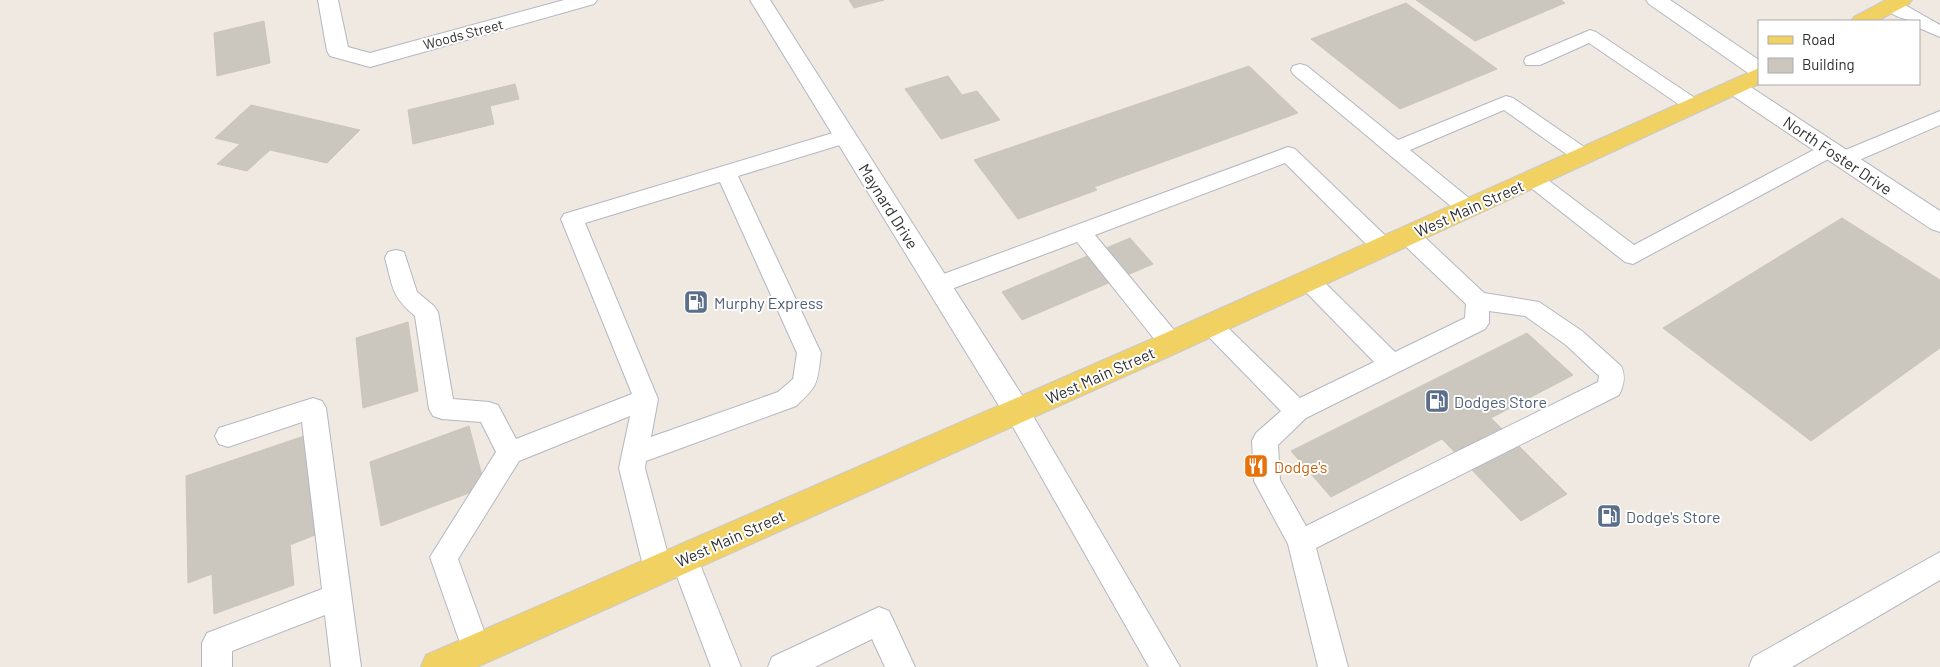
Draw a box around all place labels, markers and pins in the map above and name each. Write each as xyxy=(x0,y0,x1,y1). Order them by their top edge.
fuel station icon: Murphy Express xyxy=(683,289,709,315)
place label: Murphy Express xyxy=(714,293,823,312)
fuel station icon: Dodges Store xyxy=(1424,388,1450,414)
place label: Dodges Store xyxy=(1454,392,1547,411)
restaurant icon: Dodge's xyxy=(1243,453,1269,479)
place label: Dodge's xyxy=(1274,457,1328,476)
fuel station icon: Dodge's Store xyxy=(1596,503,1622,529)
place label: Dodge's Store xyxy=(1626,507,1721,526)

